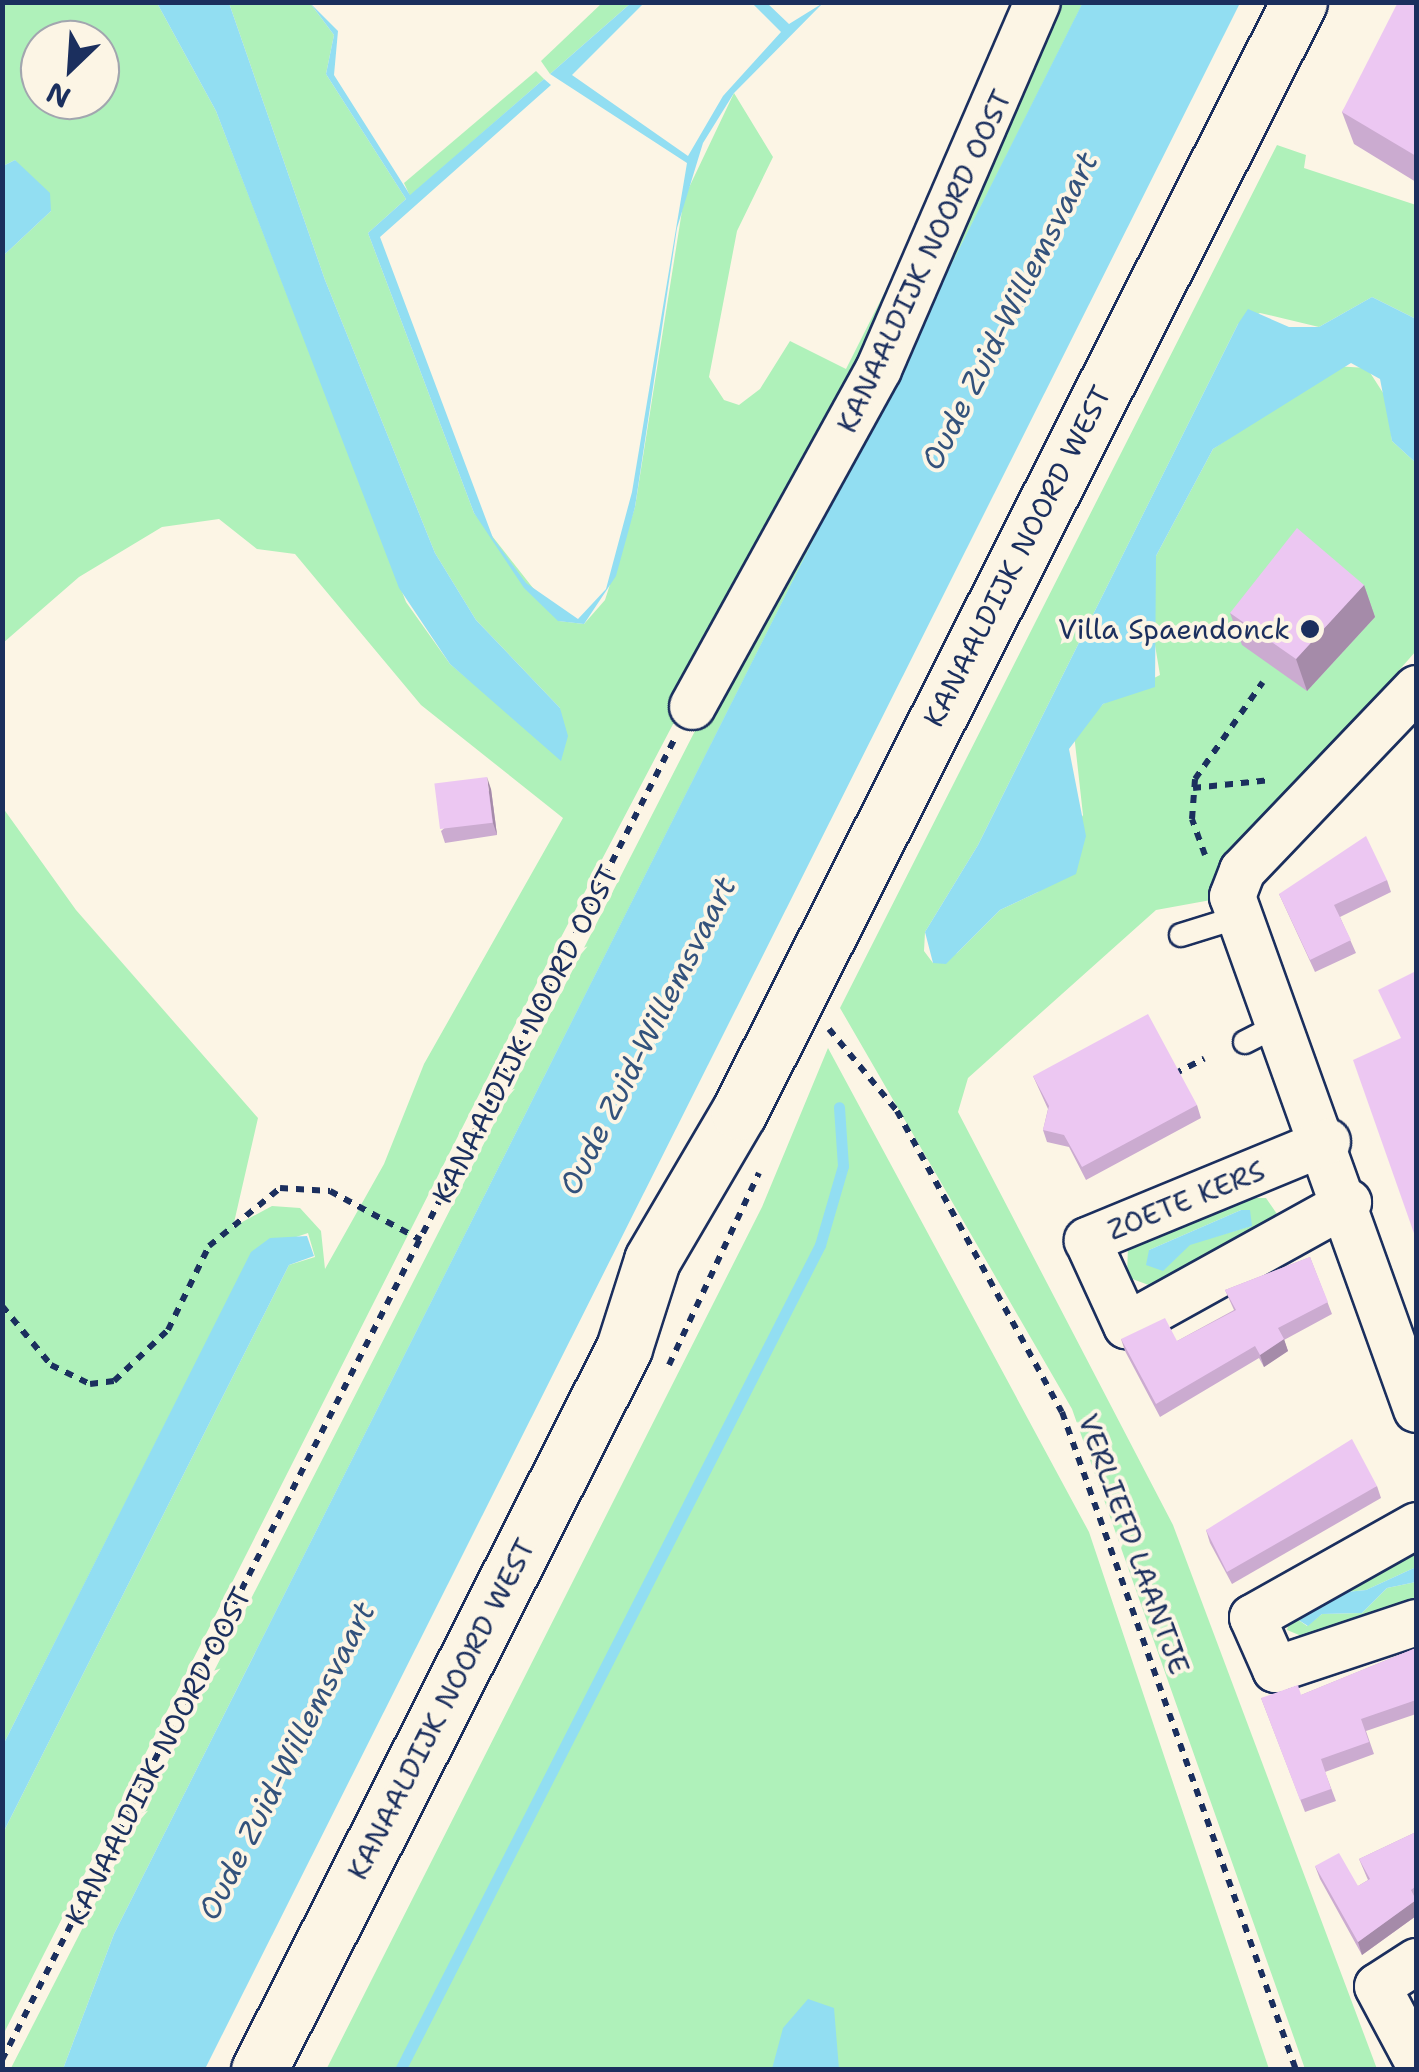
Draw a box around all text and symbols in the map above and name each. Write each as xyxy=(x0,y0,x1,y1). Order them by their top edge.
north arrow xyxy=(20,20,120,120)
text: N xyxy=(40,73,76,117)
street label: KANAALDIJK NOORD OOST xyxy=(830,84,1018,438)
water label: Oude Zuid-Willemsvaart xyxy=(914,146,1106,476)
street label: KANAALDIJK NOORD WEST xyxy=(916,380,1118,732)
place label: Villa Spaendonck xyxy=(1058,612,1290,646)
marker: Villa Spaendonck xyxy=(1299,618,1321,640)
street label: KANAALDIJK NOORD OOST xyxy=(425,860,625,1208)
water label: Oude Zuid-Willemsvaart xyxy=(552,871,744,1201)
street label: ZOETE KERS xyxy=(1103,1153,1269,1247)
street label: VERLIEFD LAANTJE xyxy=(1071,1409,1197,1679)
street label: KANAALDIJK NOORD WEST xyxy=(340,1533,542,1885)
street label: KANAALDIJK NOORD OOST xyxy=(58,1582,258,1930)
water label: Oude Zuid-Willemsvaart xyxy=(191,1596,383,1926)

